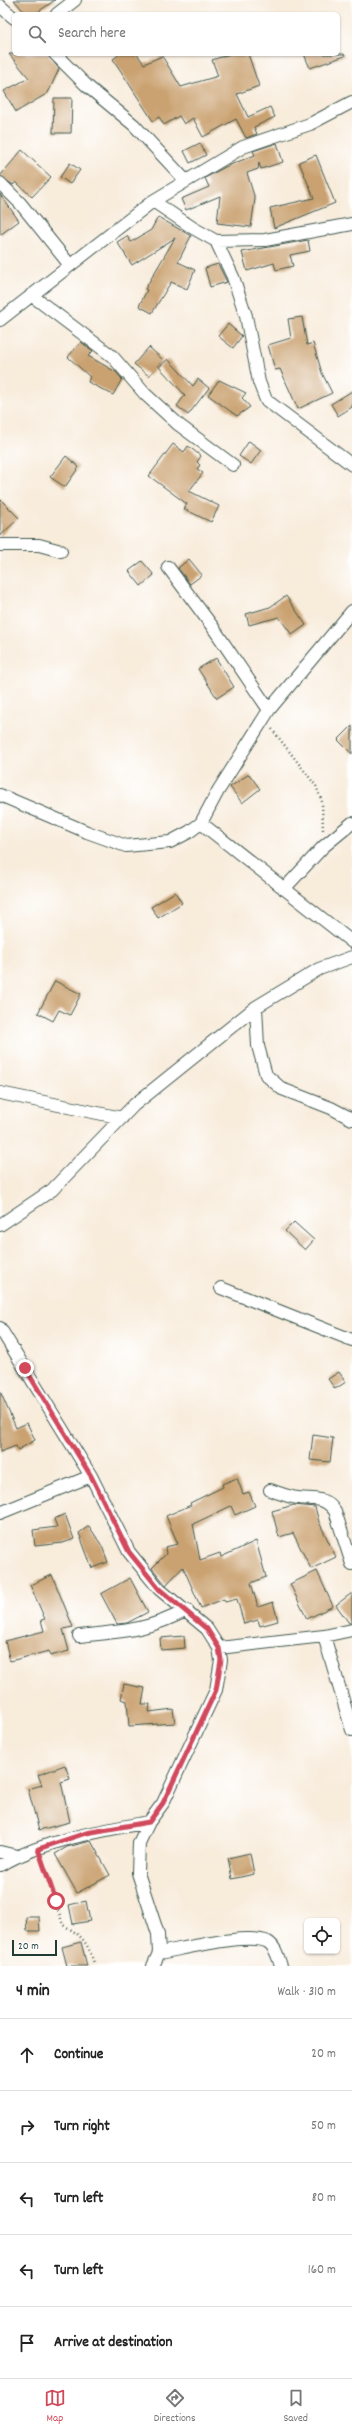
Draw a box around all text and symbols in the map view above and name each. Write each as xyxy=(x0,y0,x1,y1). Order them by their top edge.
search box xyxy=(12,12,340,56)
icon: search xyxy=(26,23,48,45)
text: Search here xyxy=(58,23,126,45)
route end xyxy=(16,1359,34,1377)
route start xyxy=(47,1892,65,1910)
map controls xyxy=(304,1918,340,1954)
button: locate xyxy=(304,1918,340,1954)
scale bar xyxy=(12,1938,57,1957)
text: 20 m xyxy=(18,1939,39,1955)
text: 4 min xyxy=(16,1980,50,2004)
text: Walk · 310 m xyxy=(277,1983,336,2002)
icon: ahead xyxy=(16,2044,38,2066)
text: Continue xyxy=(54,2044,103,2066)
text: 20 m xyxy=(311,2045,336,2064)
icon: right xyxy=(16,2116,38,2138)
text: Turn right xyxy=(54,2116,110,2138)
text: 50 m xyxy=(311,2117,336,2136)
icon: left xyxy=(16,2188,38,2210)
text: Turn left xyxy=(54,2188,103,2210)
text: 80 m xyxy=(312,2189,336,2208)
icon: left xyxy=(16,2260,38,2282)
text: Turn left xyxy=(54,2260,103,2282)
text: 160 m xyxy=(308,2261,336,2280)
icon: arrive xyxy=(16,2332,38,2354)
text: Arrive at destination xyxy=(54,2332,172,2354)
tab: Map xyxy=(44,2387,66,2427)
tab: Directions xyxy=(154,2387,196,2427)
tab: Saved xyxy=(283,2387,308,2427)

